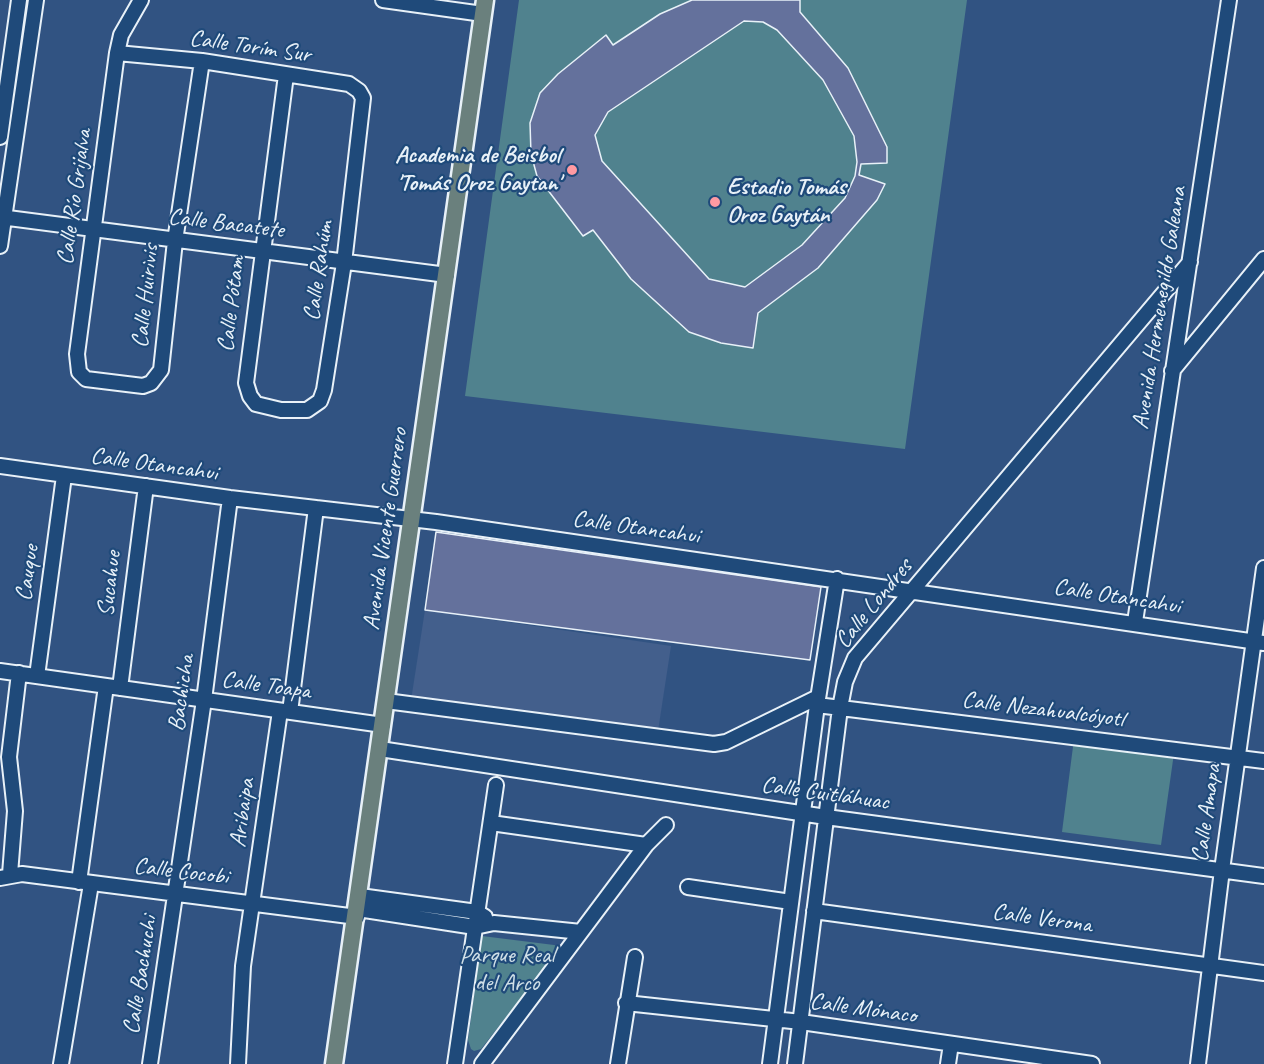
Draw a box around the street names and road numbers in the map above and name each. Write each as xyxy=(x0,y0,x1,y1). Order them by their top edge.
street label: Calle Torím Sur xyxy=(188,24,312,70)
street label: Calle Río Grijalva xyxy=(51,127,99,267)
street label: Avenida Hermenegildo Galeana xyxy=(1127,185,1193,431)
street label: Calle Bacatete xyxy=(167,203,285,245)
street label: Calle Rahúm xyxy=(298,219,340,323)
street label: Calle Huirivis xyxy=(126,243,166,349)
street label: Calle Pótam xyxy=(212,254,252,354)
street label: Avenida Vicente Guerrero xyxy=(358,426,414,632)
street label: Calle Otancahui xyxy=(89,442,219,488)
street label: Calle Otancahui xyxy=(571,505,701,551)
street label: Cauque xyxy=(10,543,46,603)
street label: Sucahue xyxy=(92,550,128,618)
street label: Calle Londres xyxy=(829,553,919,655)
street label: Calle Otancahui xyxy=(1051,573,1183,621)
street label: Bachicha xyxy=(162,653,202,733)
street label: Calle Toapa xyxy=(220,666,312,706)
street label: Calle Nezahualcóyotl xyxy=(960,686,1126,734)
street label: Calle Amapa xyxy=(1186,762,1228,864)
street label: Calle Cuitláhuac xyxy=(759,771,891,817)
street label: Aribaipa xyxy=(224,777,262,849)
street label: Calle Cocobi xyxy=(132,852,230,892)
street label: Calle Verona xyxy=(990,898,1094,940)
street label: Calle Bachuchi xyxy=(117,914,165,1036)
street label: Calle Mónaco xyxy=(808,987,918,1031)

